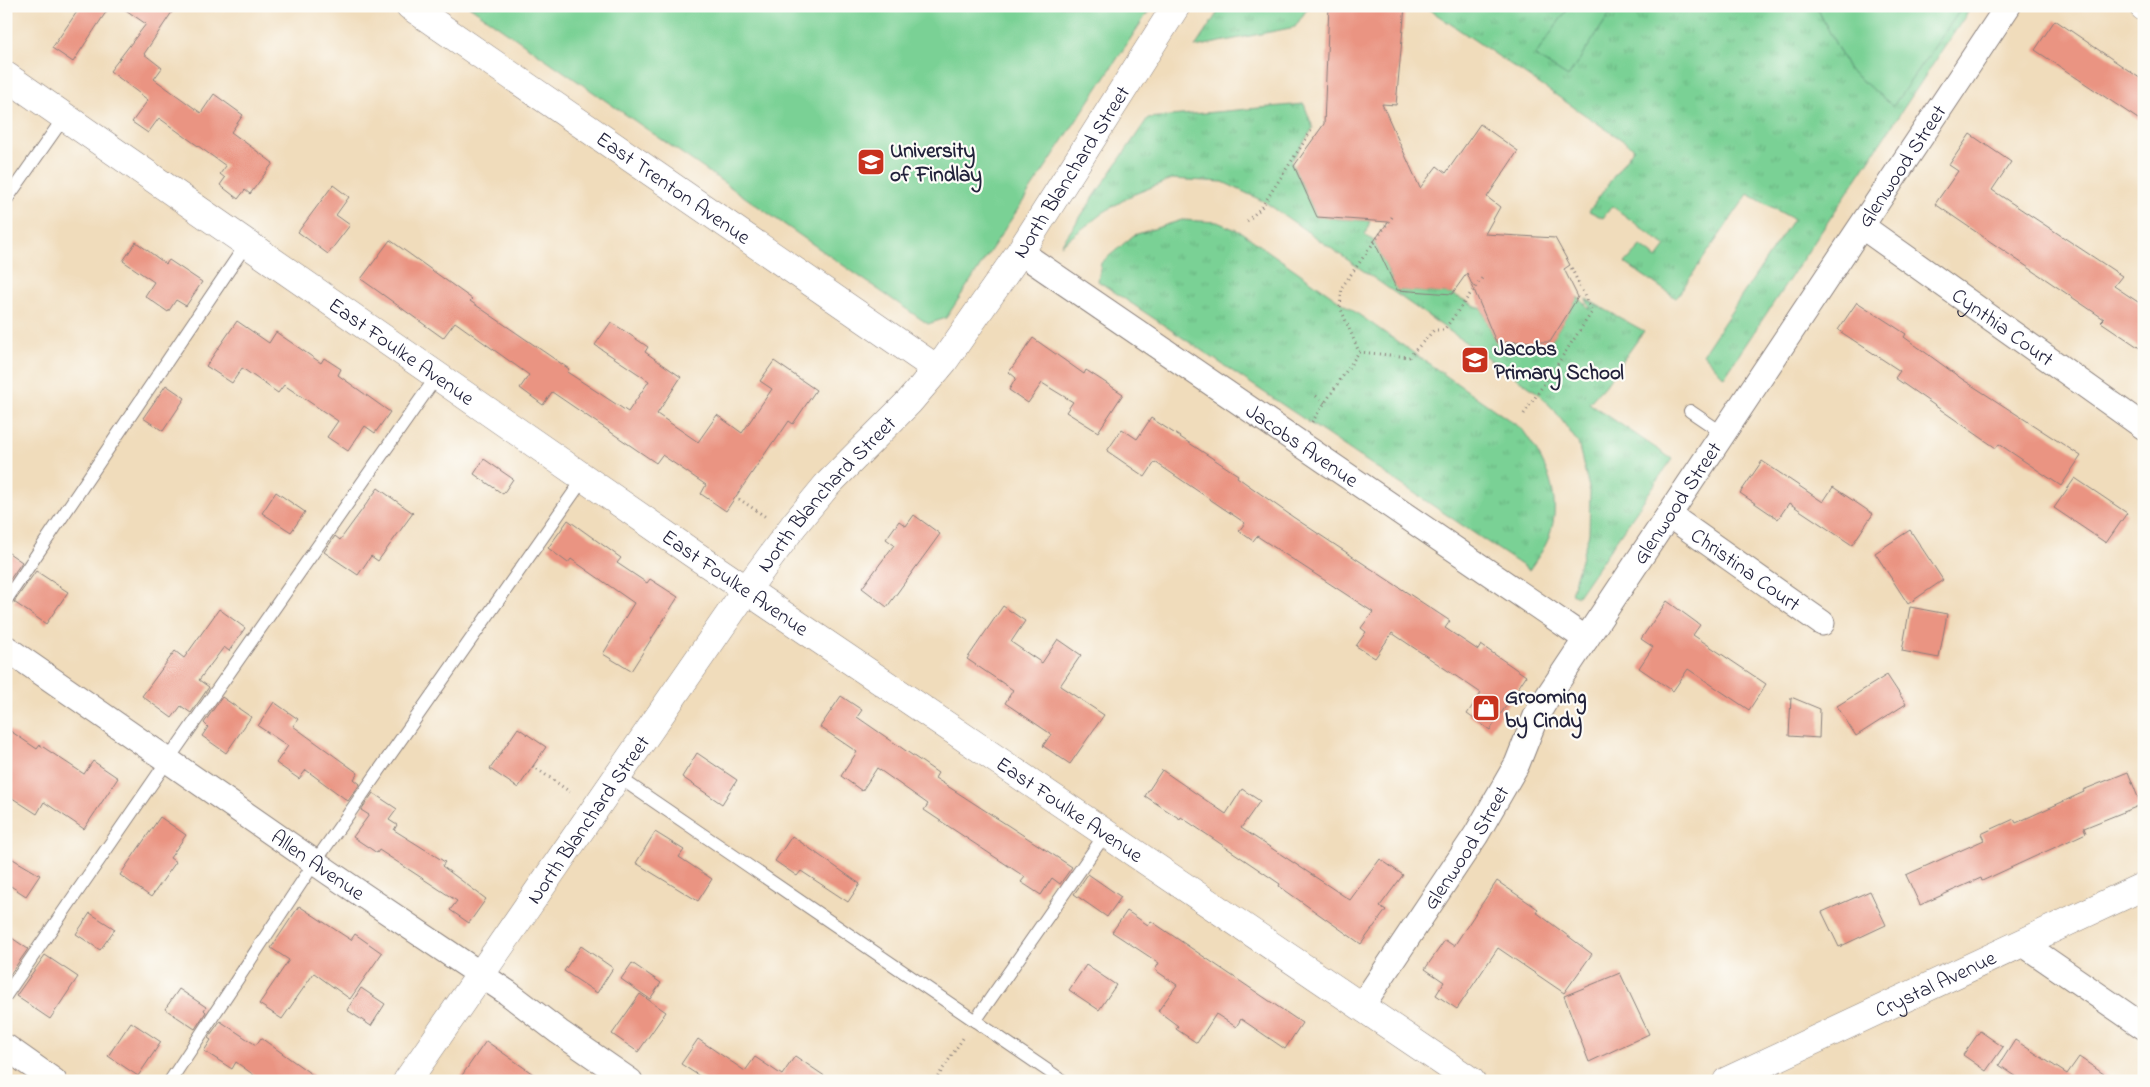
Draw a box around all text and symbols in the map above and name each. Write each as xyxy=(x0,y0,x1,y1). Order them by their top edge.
street label: North Blanchard Street xyxy=(1007,80,1139,265)
street label: Glenwood Street xyxy=(1851,100,1955,234)
street label: East Trenton Avenue xyxy=(589,125,756,253)
place label: University of Findlay xyxy=(890,137,982,193)
school or university icon: University of Findlay xyxy=(856,147,886,177)
street label: Cynthia Court xyxy=(1945,282,2059,375)
street label: East Foulke Avenue xyxy=(321,291,480,415)
place label: Jacobs Primary School xyxy=(1494,335,1624,391)
school or university icon: Jacobs Primary School xyxy=(1460,345,1490,375)
street label: Jacobs Avenue xyxy=(1239,397,1364,496)
street label: North Blanchard Street xyxy=(751,410,904,579)
street label: Glenwood Street xyxy=(1627,437,1730,571)
street label: Christina Court xyxy=(1684,522,1806,620)
street label: East Foulke Avenue xyxy=(655,523,814,645)
place label: Grooming by Cindy xyxy=(1505,683,1586,739)
shop icon: Grooming by Cindy xyxy=(1471,693,1501,723)
street label: North Blanchard Street xyxy=(520,730,658,911)
street label: East Foulke Avenue xyxy=(989,750,1149,872)
street label: Glenwood Street xyxy=(1417,781,1518,917)
street label: Allen Avenue xyxy=(264,823,370,909)
street label: Crystal Avenue xyxy=(1871,944,2002,1027)

